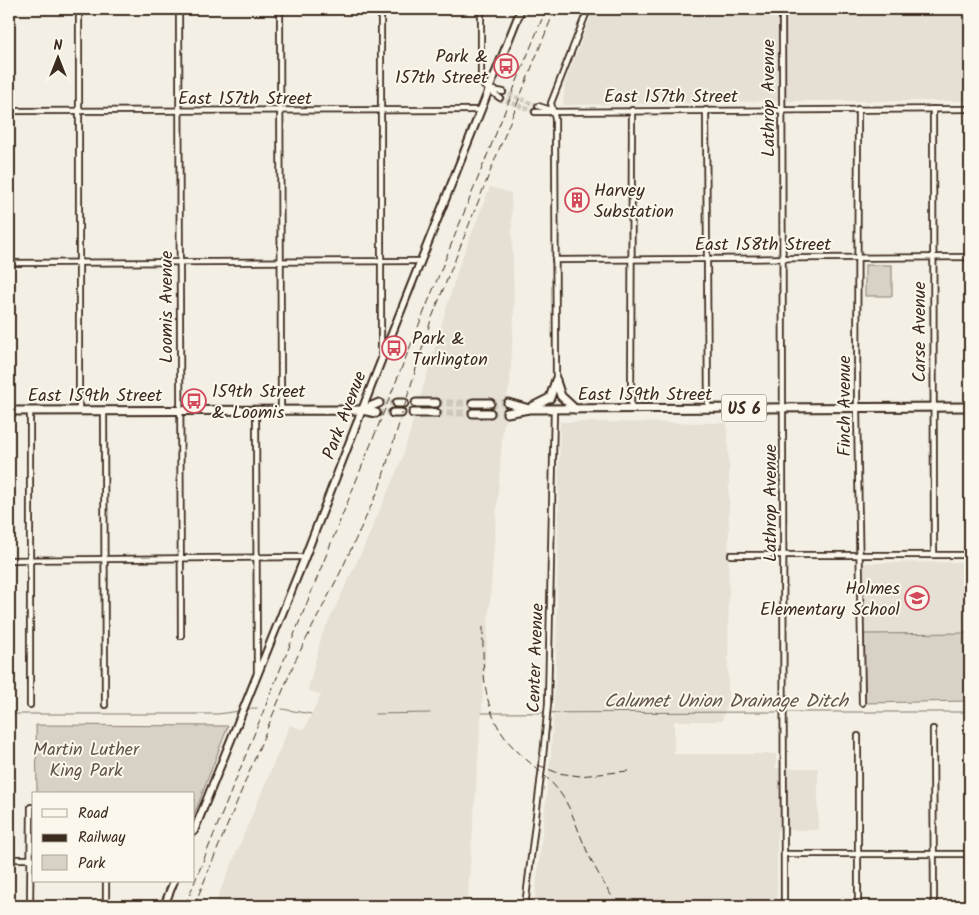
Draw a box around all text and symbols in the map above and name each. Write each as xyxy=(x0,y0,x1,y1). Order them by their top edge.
north arrow xyxy=(32,32,82,82)
text: N xyxy=(54,35,63,57)
street label: Lathrop Avenue xyxy=(755,39,784,157)
place label: Park & 157th Street xyxy=(395,43,489,93)
bus stop icon: Park & 157th Street xyxy=(493,53,519,79)
street label: East 157th Street xyxy=(604,83,739,112)
street label: East 157th Street xyxy=(178,85,313,114)
place label: Harvey Substation xyxy=(594,177,674,227)
building icon: Harvey Substation xyxy=(564,187,590,213)
street label: East 158th Street xyxy=(695,231,832,260)
street label: Loomis Avenue xyxy=(153,251,182,363)
street label: Carse Avenue xyxy=(906,281,935,383)
place label: Park & Turlington xyxy=(412,325,488,375)
bus stop icon: Park & Turlington xyxy=(381,335,407,361)
street label: Finch Avenue xyxy=(831,355,860,457)
street label: Park Avenue xyxy=(315,367,376,464)
place label: 159th Street & Loomis xyxy=(212,378,307,428)
street label: East 159th Street xyxy=(578,381,713,410)
street label: East 159th Street xyxy=(28,382,163,411)
bus stop icon: 159th Street & Loomis xyxy=(181,388,207,414)
road number: US 6 xyxy=(722,394,766,422)
street label: Lathrop Avenue xyxy=(757,444,786,562)
place label: Holmes Elementary School xyxy=(760,575,901,625)
school or university icon: Holmes Elementary School xyxy=(904,585,930,611)
street label: Center Avenue xyxy=(520,603,553,713)
water label: Calumet Union Drainage Ditch xyxy=(604,687,850,717)
park label: Martin Luther King Park xyxy=(33,736,140,786)
legend xyxy=(32,792,195,882)
text: Road xyxy=(78,802,109,826)
text: Railway xyxy=(78,826,126,850)
text: Park xyxy=(78,852,106,876)

